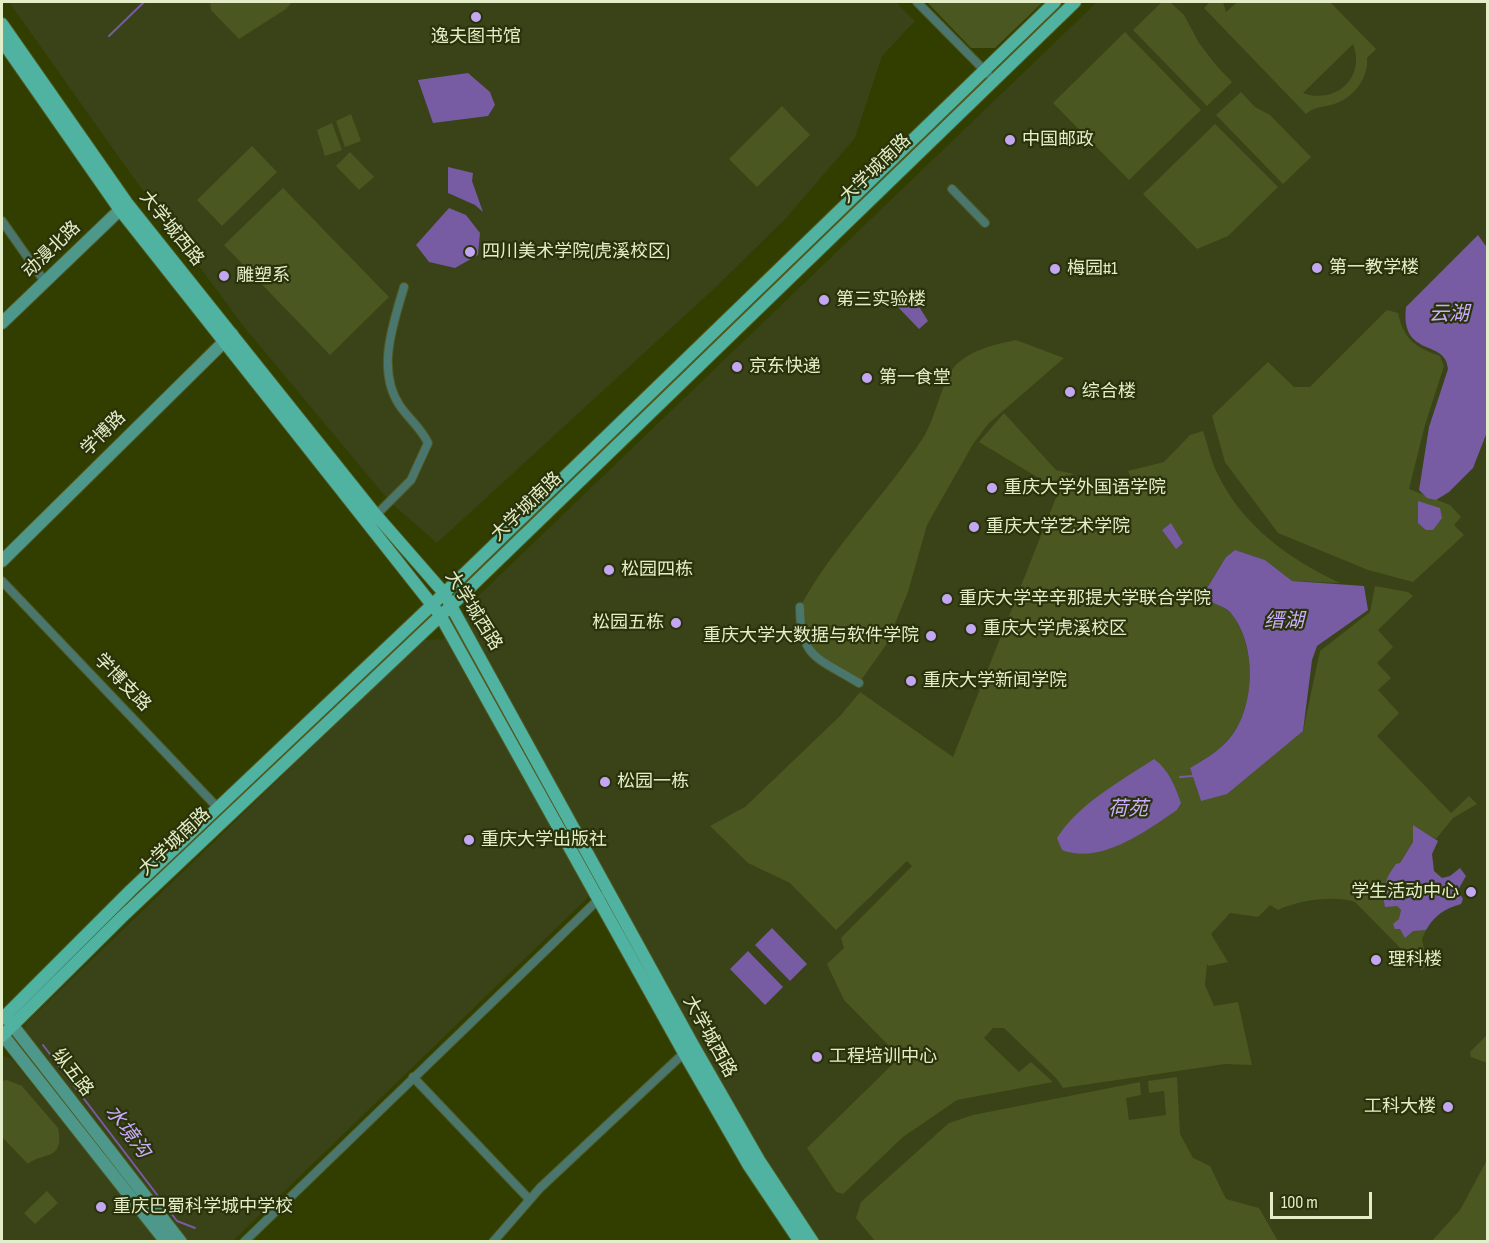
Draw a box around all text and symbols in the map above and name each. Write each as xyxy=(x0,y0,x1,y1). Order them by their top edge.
marker: 逸夫图书馆 xyxy=(469,10,483,24)
place label: 逸夫图书馆 xyxy=(431,26,521,48)
place label: 中国邮政 xyxy=(1022,129,1094,151)
street label: 大学城南路 xyxy=(836,130,916,208)
marker: 中国邮政 xyxy=(1003,133,1017,147)
street label: 大学城西路 xyxy=(134,187,208,271)
street label: 动漫北路 xyxy=(19,217,85,283)
place label: 四川美术学院(虎溪校区) xyxy=(482,241,670,263)
marker: 四川美术学院(虎溪校区) xyxy=(463,245,477,259)
place label: 第一教学楼 xyxy=(1329,257,1419,279)
place label: 梅园#1 xyxy=(1067,258,1117,280)
marker: 第一教学楼 xyxy=(1310,261,1324,275)
marker: 梅园#1 xyxy=(1048,262,1062,276)
place label: 雕塑系 xyxy=(236,265,290,287)
marker: 雕塑系 xyxy=(217,269,231,283)
place label: 第三实验楼 xyxy=(836,289,926,311)
marker: 第三实验楼 xyxy=(817,293,831,307)
water label: 云湖 xyxy=(1429,303,1469,327)
place label: 京东快递 xyxy=(749,356,821,378)
marker: 京东快递 xyxy=(730,360,744,374)
place label: 第一食堂 xyxy=(879,367,951,389)
marker: 第一食堂 xyxy=(860,371,874,385)
place label: 综合楼 xyxy=(1082,381,1136,403)
marker: 综合楼 xyxy=(1063,385,1077,399)
street label: 学博路 xyxy=(77,407,131,461)
street label: 大学城南路 xyxy=(487,468,567,546)
place label: 重庆大学外国语学院 xyxy=(1004,477,1166,499)
marker: 重庆大学外国语学院 xyxy=(985,481,999,495)
place label: 重庆大学艺术学院 xyxy=(986,516,1130,538)
marker: 重庆大学艺术学院 xyxy=(967,520,981,534)
place label: 松园四栋 xyxy=(621,559,693,581)
marker: 松园四栋 xyxy=(602,563,616,577)
street label: 大学城西路 xyxy=(440,567,506,655)
place label: 重庆大学辛辛那提大学联合学院 xyxy=(959,588,1211,610)
marker: 重庆大学辛辛那提大学联合学院 xyxy=(940,592,954,606)
water label: 缙湖 xyxy=(1264,610,1304,634)
place label: 松园五栋 xyxy=(592,612,664,634)
marker: 松园五栋 xyxy=(669,616,683,630)
place label: 重庆大学虎溪校区 xyxy=(983,618,1127,640)
marker: 重庆大学虎溪校区 xyxy=(964,622,978,636)
place label: 重庆大学大数据与软件学院 xyxy=(703,625,919,647)
marker: 重庆大学大数据与软件学院 xyxy=(924,629,938,643)
street label: 学博支路 xyxy=(89,650,155,716)
place label: 重庆大学新闻学院 xyxy=(923,670,1067,692)
marker: 重庆大学新闻学院 xyxy=(904,674,918,688)
place label: 松园一栋 xyxy=(617,771,689,793)
marker: 松园一栋 xyxy=(598,775,612,789)
water label: 荷苑 xyxy=(1108,798,1148,822)
street label: 大学城南路 xyxy=(135,803,215,881)
place label: 重庆大学出版社 xyxy=(481,829,607,851)
marker: 重庆大学出版社 xyxy=(462,833,476,847)
place label: 学生活动中心 xyxy=(1351,881,1459,903)
marker: 学生活动中心 xyxy=(1464,885,1478,899)
place label: 理科楼 xyxy=(1388,949,1442,971)
marker: 理科楼 xyxy=(1369,953,1383,967)
street label: 大学城西路 xyxy=(678,992,740,1082)
street label: 纵五路 xyxy=(47,1045,97,1101)
place label: 工程培训中心 xyxy=(829,1046,937,1068)
marker: 工程培训中心 xyxy=(810,1050,824,1064)
place label: 工科大楼 xyxy=(1364,1096,1436,1118)
marker: 工科大楼 xyxy=(1441,1100,1455,1114)
water label: 水境沟 xyxy=(99,1101,155,1163)
scale bar xyxy=(1273,1180,1375,1218)
text: 100 m xyxy=(1281,1192,1318,1213)
place label: 重庆巴蜀科学城中学校 xyxy=(113,1196,293,1218)
marker: 重庆巴蜀科学城中学校 xyxy=(94,1200,108,1214)

